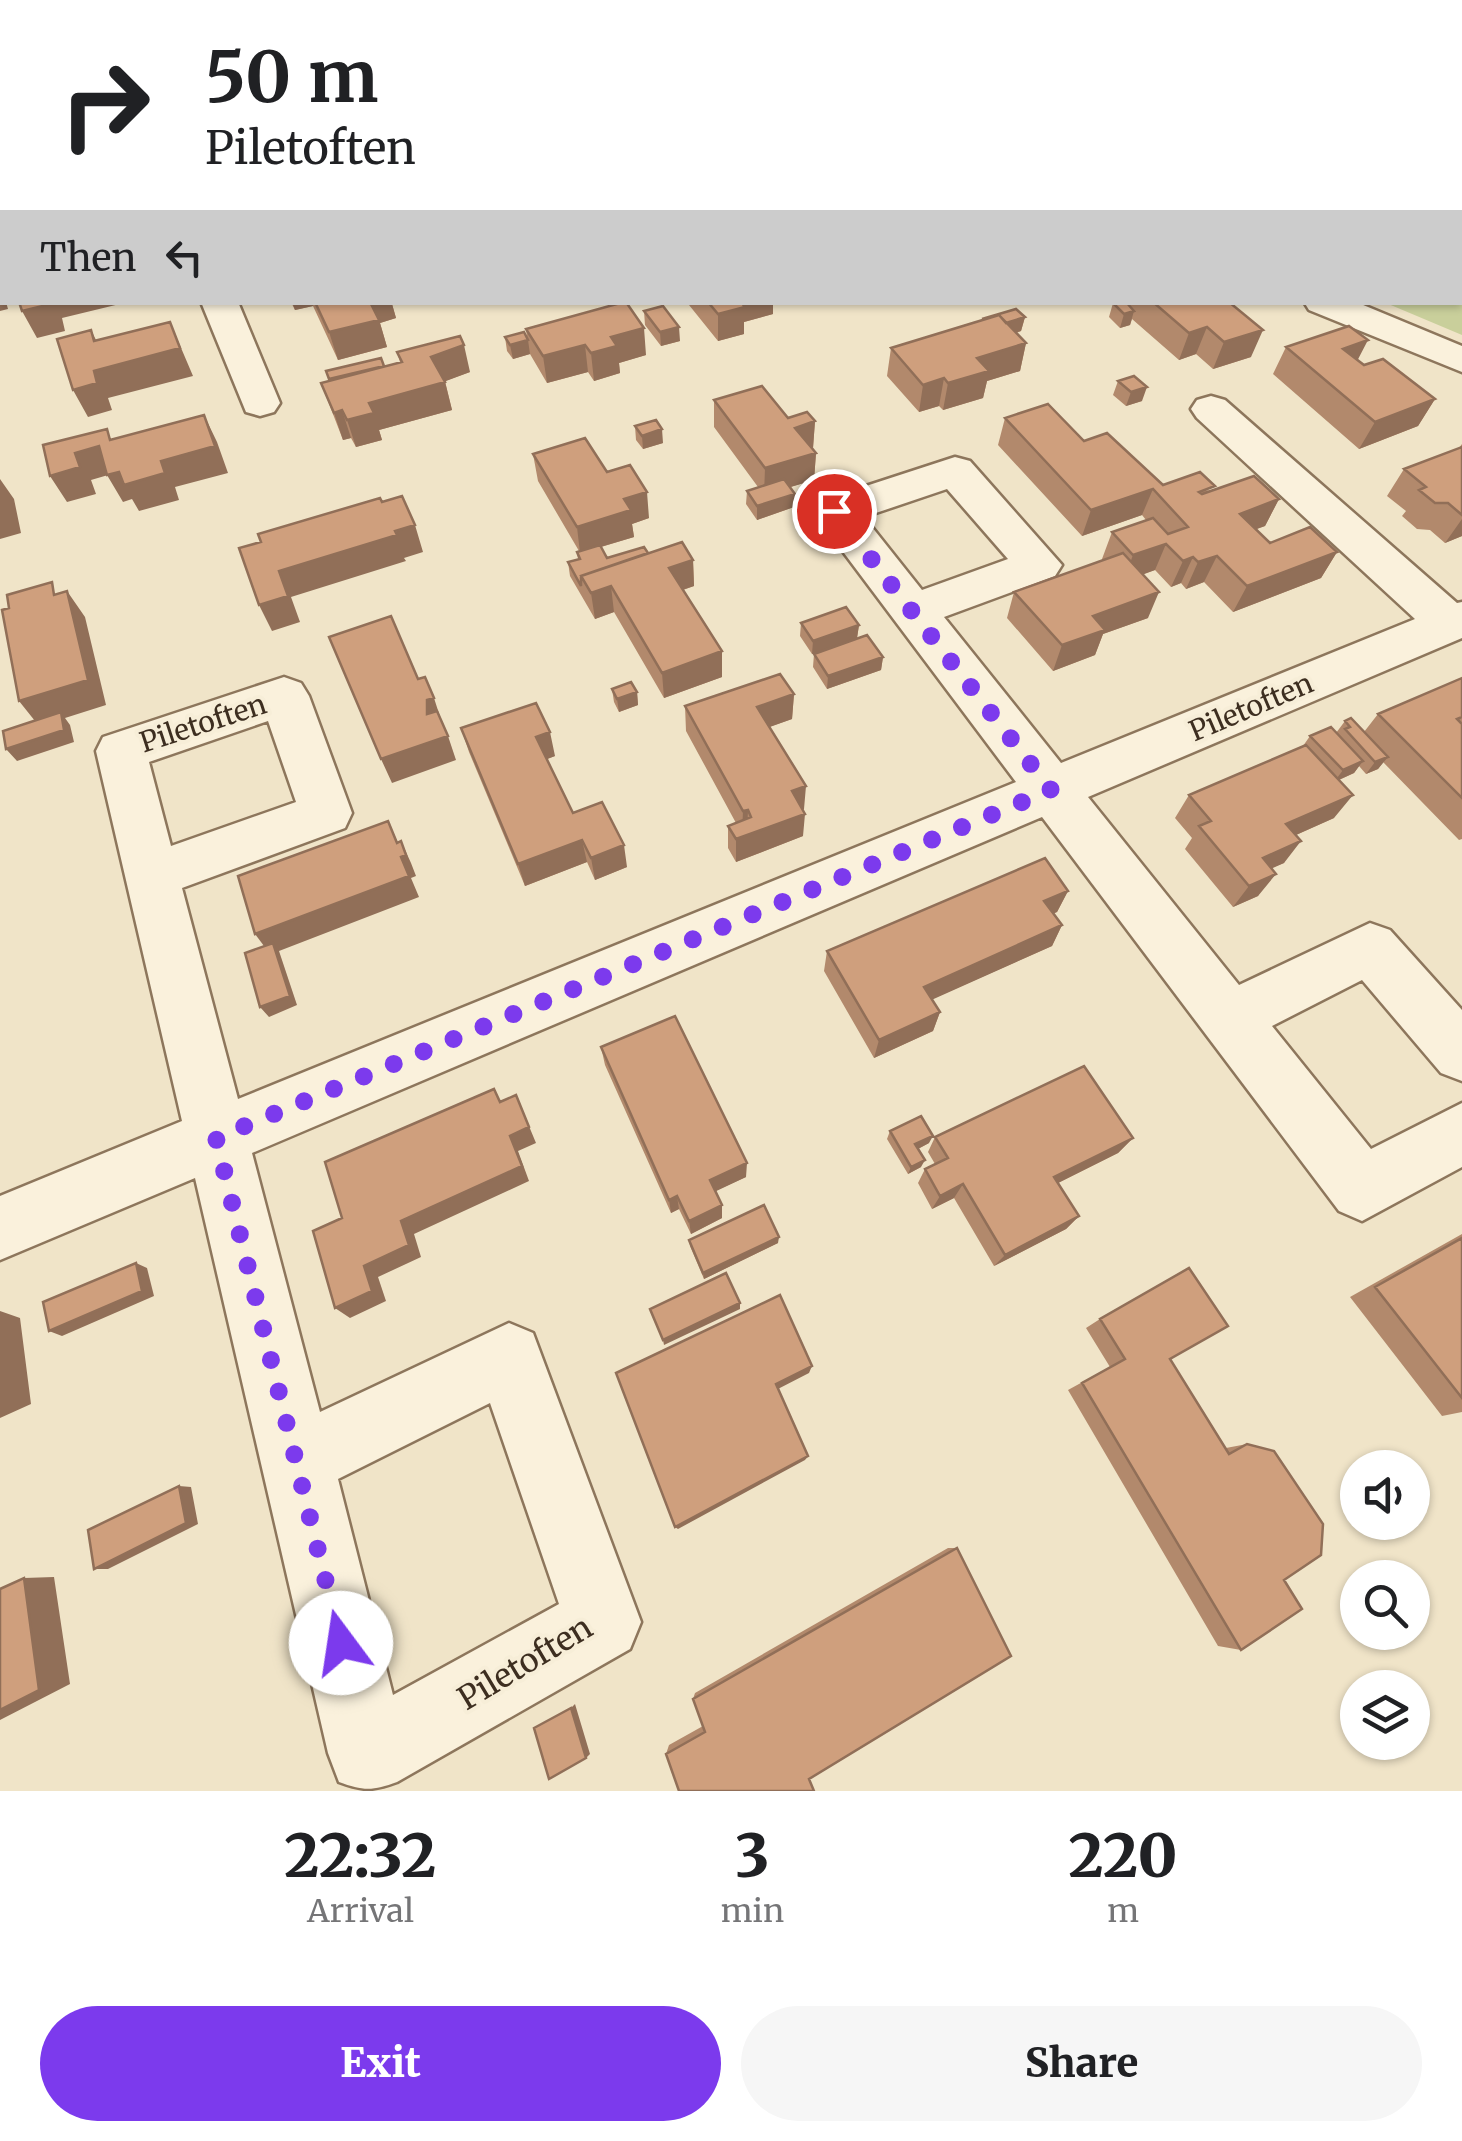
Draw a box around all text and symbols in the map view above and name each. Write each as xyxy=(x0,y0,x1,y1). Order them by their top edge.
text: 50 m xyxy=(205,33,378,121)
icon: right xyxy=(40,40,170,170)
text: Piletoften xyxy=(205,120,416,176)
icon: left xyxy=(157,230,212,285)
text: Then xyxy=(40,234,137,281)
pin xyxy=(792,469,877,554)
icon: arrive xyxy=(807,484,862,539)
street label: Piletoften xyxy=(1184,665,1318,749)
street label: Piletoften xyxy=(135,686,271,760)
map controls xyxy=(1340,1450,1430,1760)
button: sound xyxy=(1340,1450,1430,1540)
button: search xyxy=(1340,1560,1430,1650)
position arrow xyxy=(289,1591,393,1695)
street label: Piletoften xyxy=(450,1607,600,1719)
button: layers xyxy=(1340,1670,1430,1760)
text: 22:32 xyxy=(284,1818,436,1893)
text: 3 xyxy=(735,1818,770,1893)
text: 220 xyxy=(1068,1818,1178,1893)
text: Arrival xyxy=(307,1891,414,1931)
text: min xyxy=(721,1891,784,1931)
text: m xyxy=(1107,1891,1139,1931)
button: Exit xyxy=(40,2006,721,2121)
button: Share xyxy=(741,2006,1422,2121)

